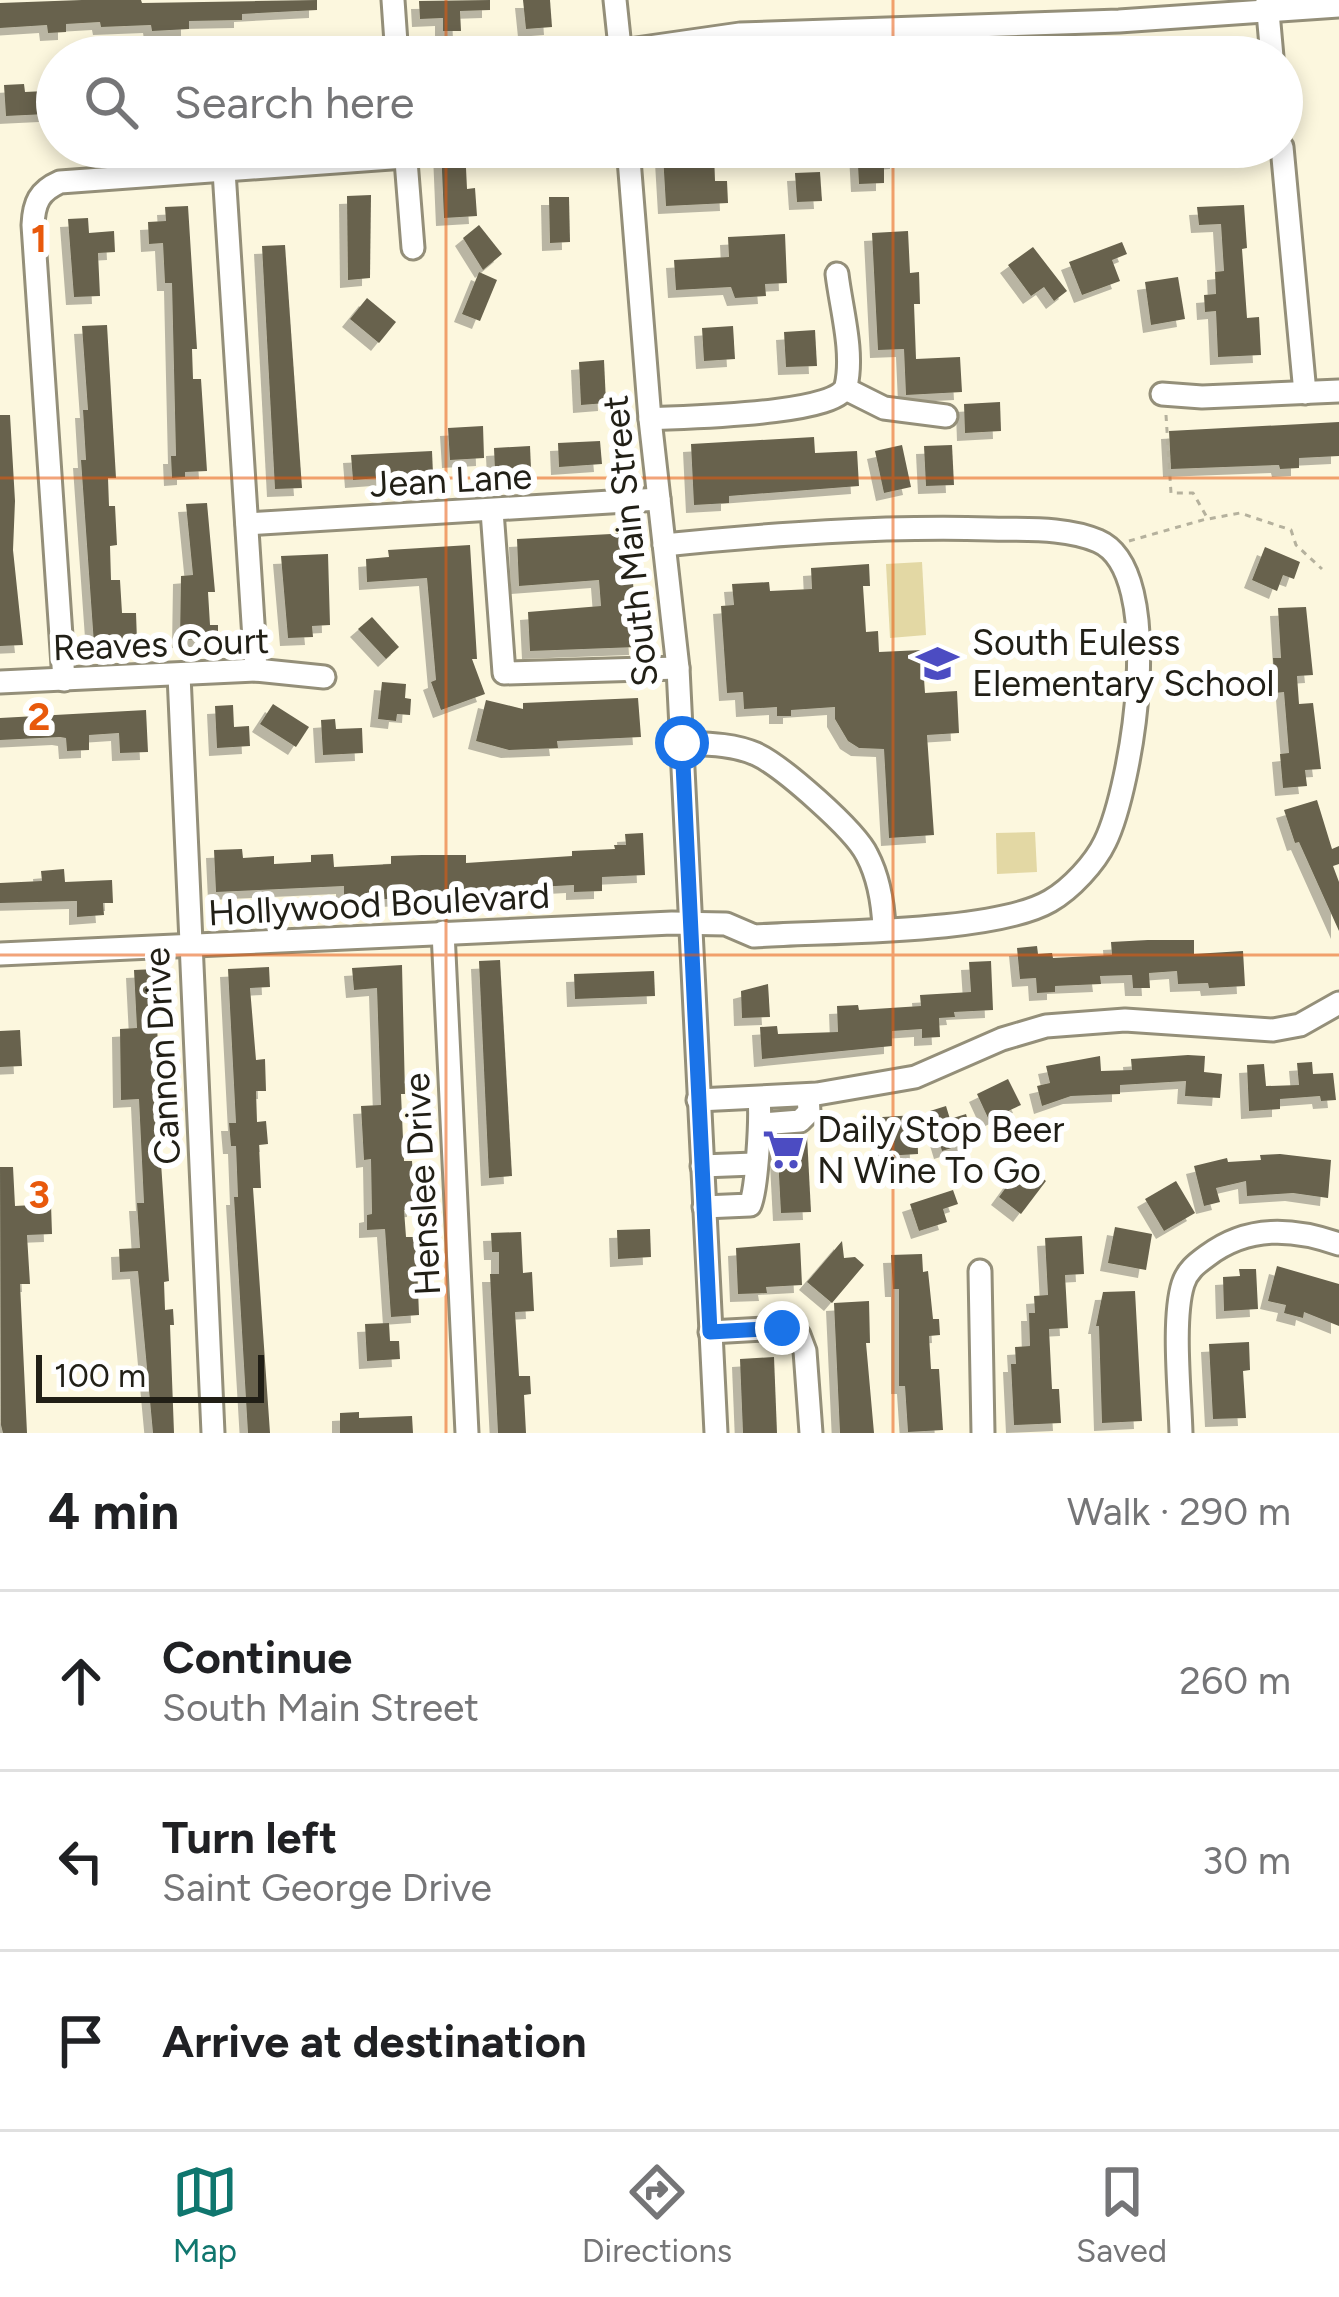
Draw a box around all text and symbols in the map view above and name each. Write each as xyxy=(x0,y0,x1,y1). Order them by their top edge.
search box xyxy=(36,36,1303,168)
icon: search xyxy=(78,69,144,135)
text: Search here xyxy=(174,75,414,129)
text: 1 xyxy=(31,215,47,262)
street label: South Main Street xyxy=(593,393,667,689)
street label: Jean Lane xyxy=(369,454,533,506)
street label: Reaves Court xyxy=(52,619,270,669)
place label: South Euless Elementary School xyxy=(972,621,1275,705)
school or university icon: South Euless Elementary School xyxy=(915,640,961,686)
text: 2 xyxy=(28,693,50,740)
route start xyxy=(655,716,709,770)
street label: Hollywood Boulevard xyxy=(207,874,551,934)
street label: Cannon Drive xyxy=(135,946,189,1166)
street label: Henslee Drive xyxy=(395,1072,449,1296)
place label: Daily Stop Beer N Wine To Go xyxy=(817,1108,1064,1192)
supermarket icon: Daily Stop Beer N Wine To Go xyxy=(760,1127,806,1173)
text: 3 xyxy=(28,1171,50,1218)
route end xyxy=(755,1301,809,1355)
scale bar xyxy=(36,1349,264,1402)
text: 100 m xyxy=(54,1356,146,1395)
text: 4 min xyxy=(48,1481,179,1542)
text: Walk · 290 m xyxy=(1067,1488,1291,1535)
text: Continue xyxy=(162,1630,352,1684)
icon: ahead xyxy=(48,1648,114,1714)
text: 260 m xyxy=(1179,1657,1291,1704)
text: South Main Street xyxy=(162,1684,479,1731)
text: Turn left xyxy=(162,1810,337,1864)
icon: left xyxy=(48,1828,114,1894)
text: 30 m xyxy=(1202,1837,1291,1884)
text: Saint George Drive xyxy=(162,1864,492,1911)
icon: arrive xyxy=(48,2008,114,2074)
text: Arrive at destination xyxy=(162,2014,586,2068)
tab: Map xyxy=(172,2159,238,2270)
tab: Directions xyxy=(582,2159,732,2270)
tab: Saved xyxy=(1076,2159,1167,2270)

